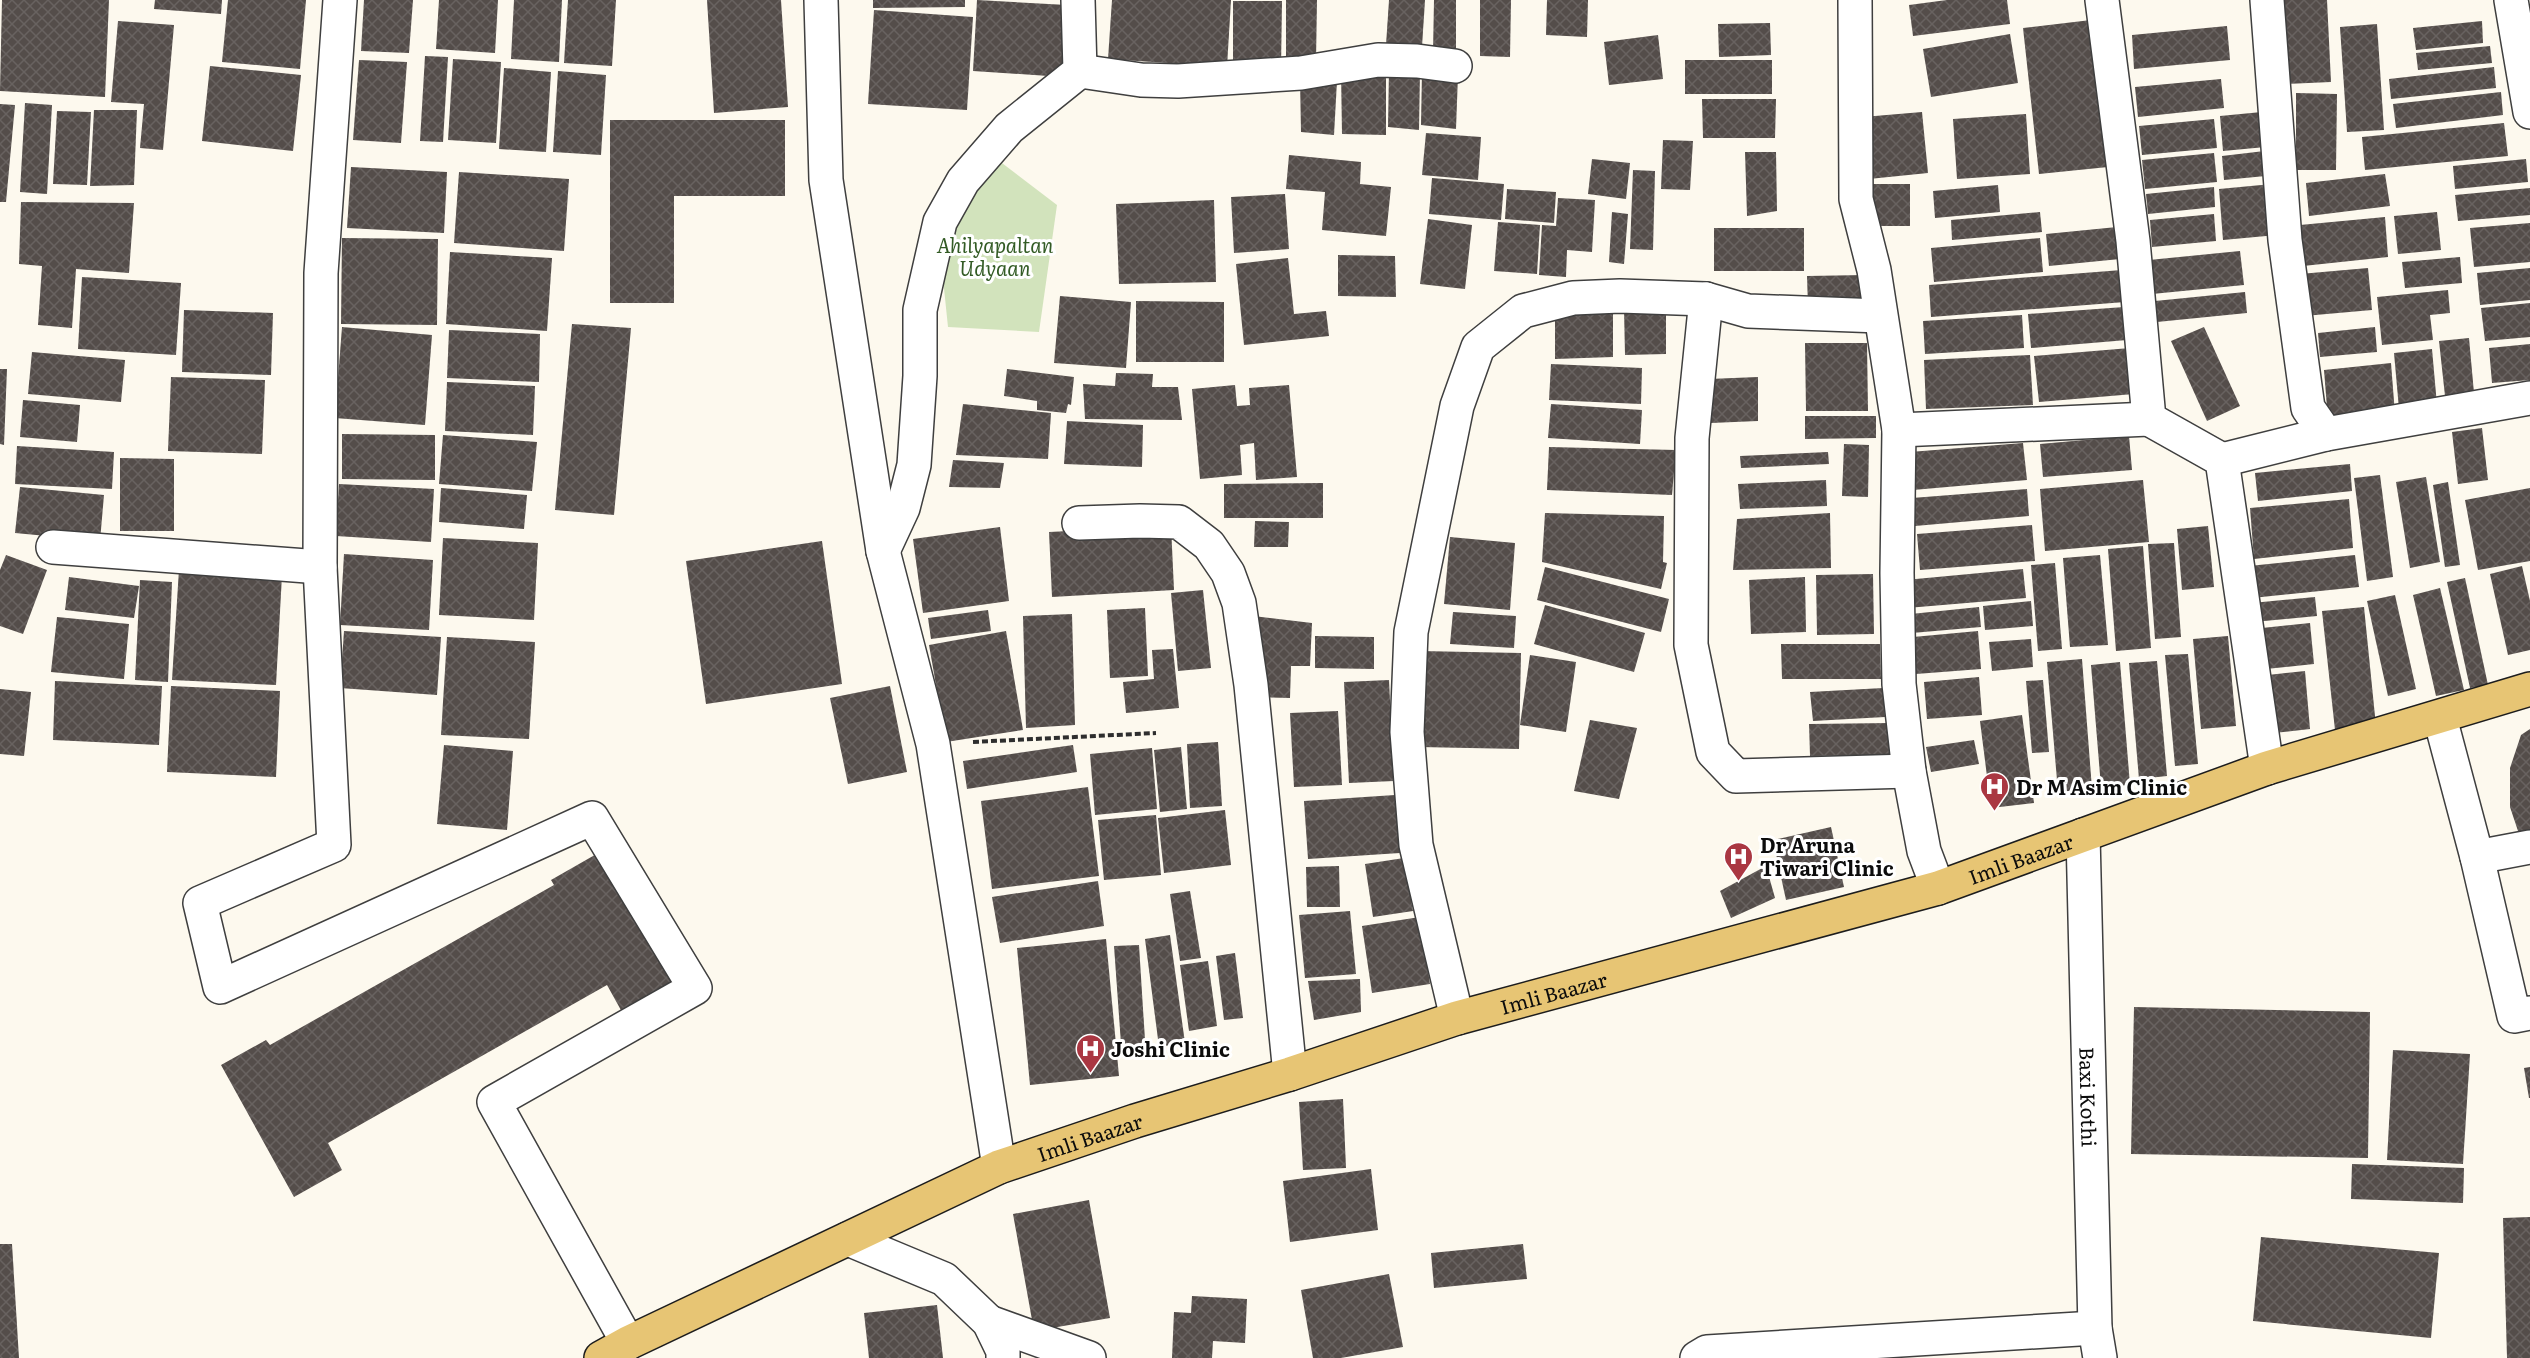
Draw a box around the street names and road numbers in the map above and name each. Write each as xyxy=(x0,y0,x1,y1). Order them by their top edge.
street label: Imli Baazar xyxy=(1964,825,2077,891)
street label: Imli Baazar xyxy=(1497,963,1611,1021)
street label: Baxi Kothi xyxy=(2073,1047,2106,1148)
street label: Imli Baazar xyxy=(1033,1105,1146,1168)

